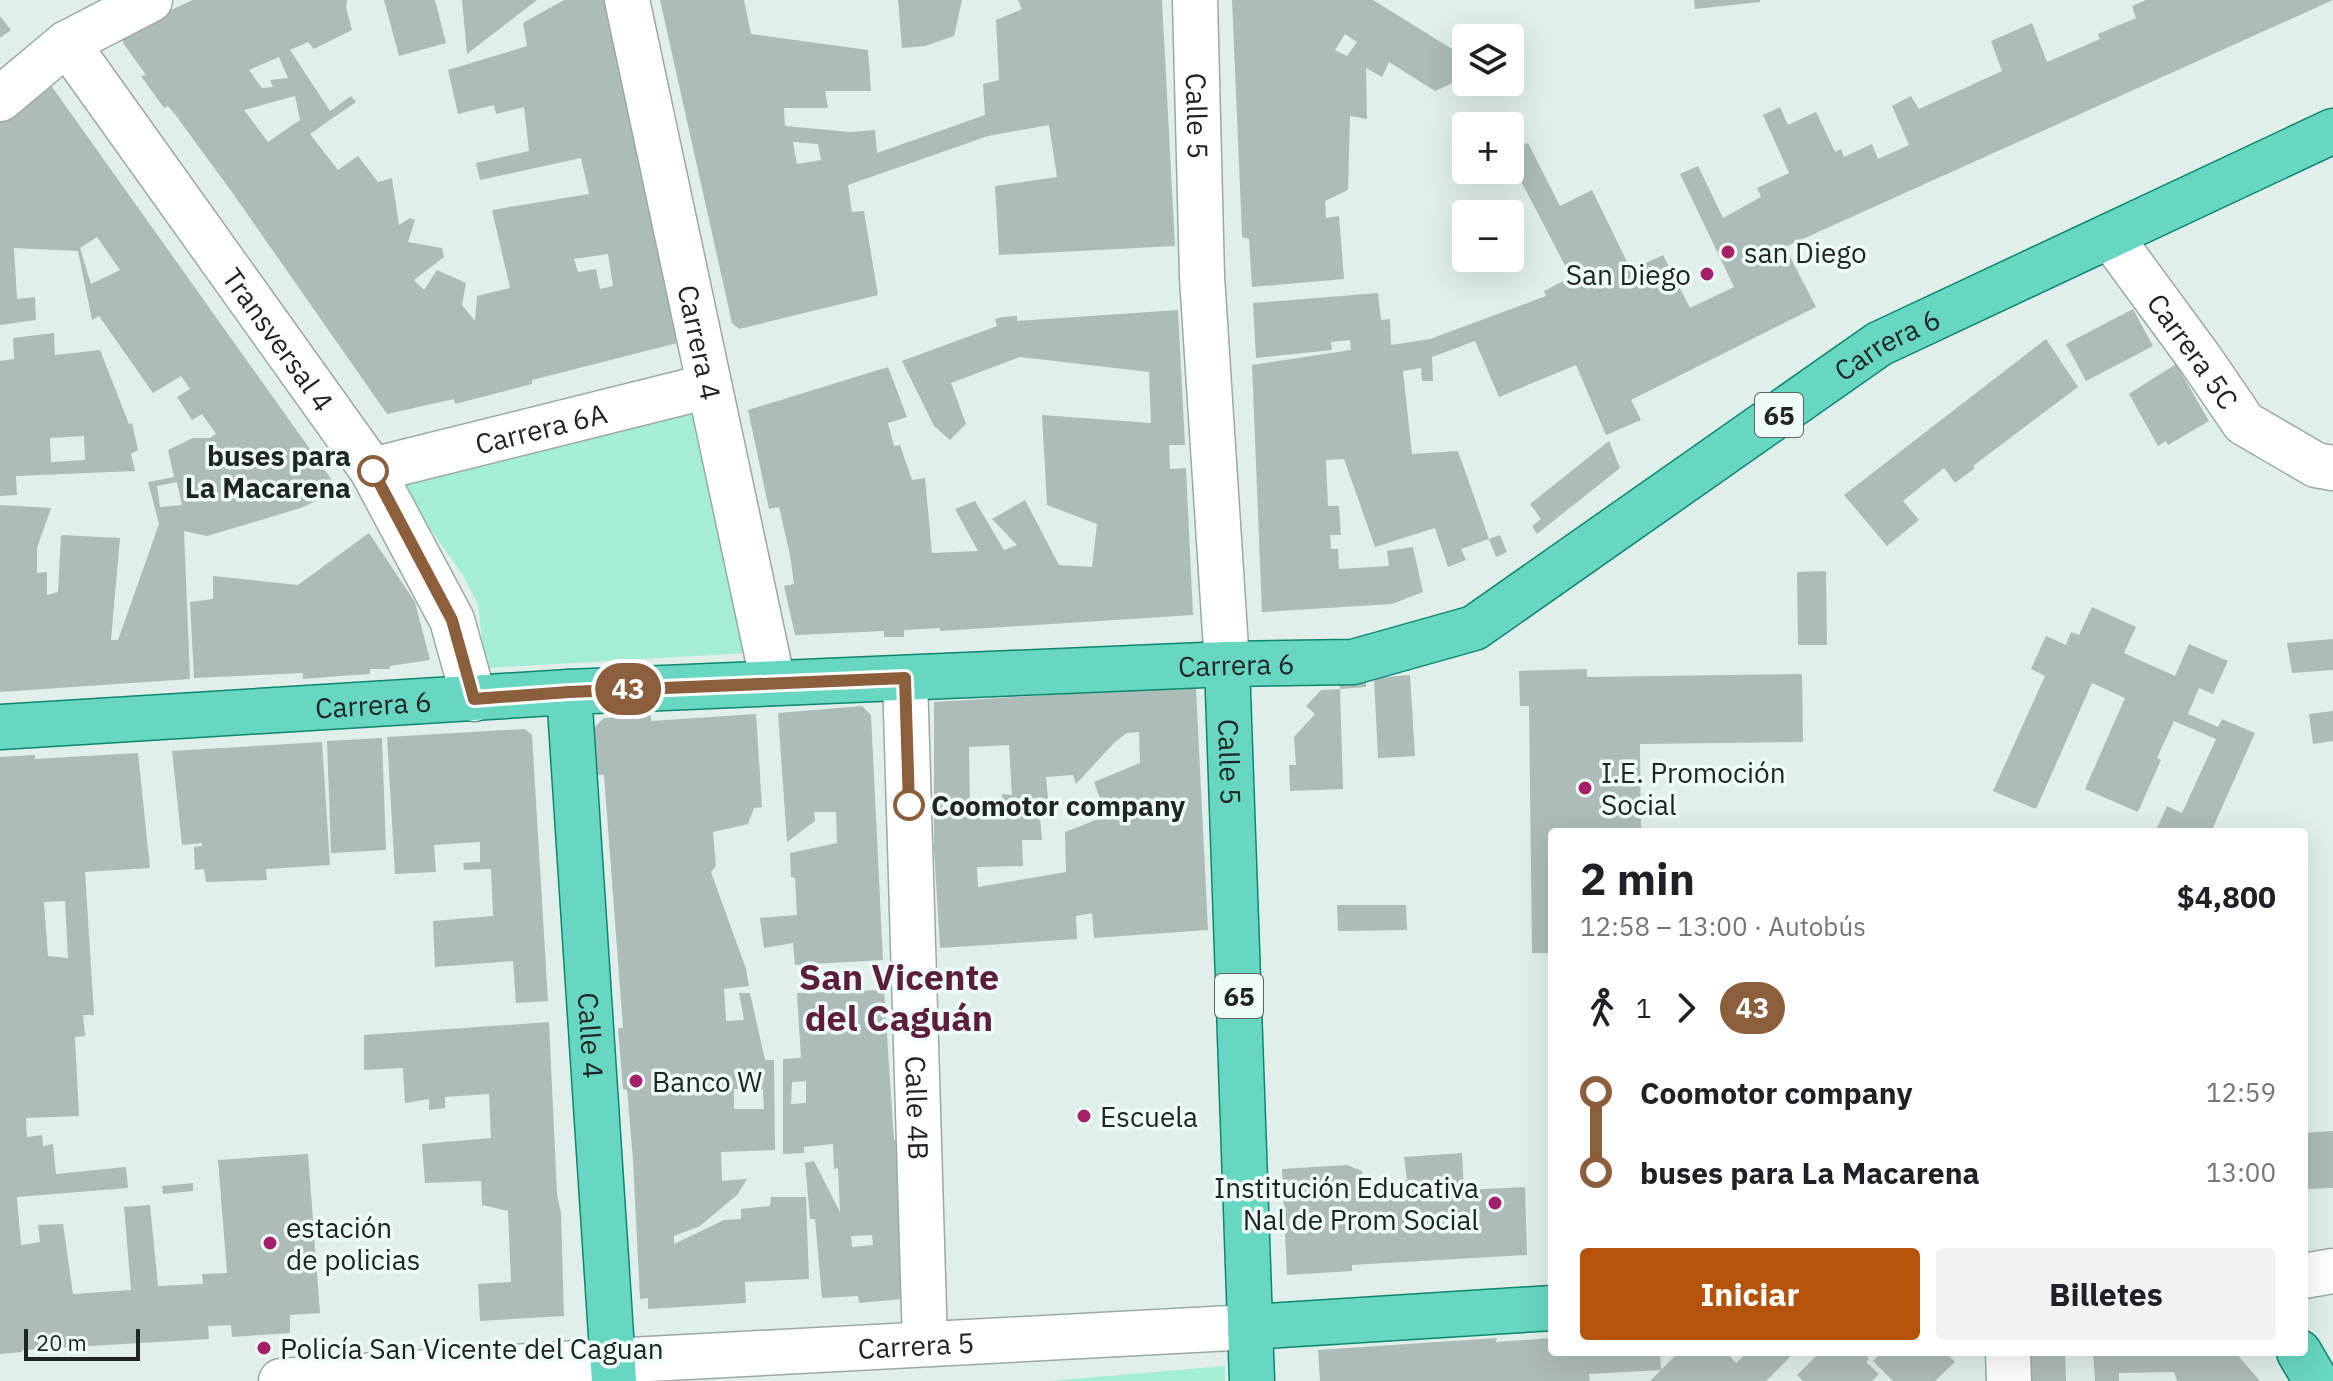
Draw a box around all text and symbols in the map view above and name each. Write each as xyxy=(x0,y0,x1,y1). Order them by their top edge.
map controls xyxy=(1452,24,1524,272)
button: layers xyxy=(1452,24,1524,96)
street label: Calle 5 xyxy=(1178,72,1218,160)
button: + xyxy=(1452,112,1524,184)
button: − xyxy=(1452,200,1524,272)
place label: san Diego xyxy=(1744,234,1867,271)
marker: san Diego xyxy=(1719,243,1737,261)
place label: San Diego xyxy=(1566,256,1691,293)
street label: Transversal 4 xyxy=(215,260,342,418)
marker: San Diego xyxy=(1698,265,1716,283)
street label: Carrera 4 xyxy=(670,281,730,403)
street label: Carrera 5C xyxy=(2139,285,2247,416)
street label: Carrera 6 xyxy=(1826,300,1946,389)
road number: 65 xyxy=(1755,393,1803,437)
street label: Carrera 6A xyxy=(471,394,611,462)
place label: buses para La Macarena xyxy=(185,437,351,506)
marker: buses para La Macarena xyxy=(358,456,388,486)
street label: Carrera 6 xyxy=(1177,644,1295,685)
line badge: 43 xyxy=(592,663,664,715)
text: 43 xyxy=(611,670,645,707)
street label: Carrera 6 xyxy=(314,682,433,726)
street label: Calle 5 xyxy=(1210,718,1250,806)
place label: I.E. Promoción Social xyxy=(1601,754,1786,823)
marker: I.E. Promoción Social xyxy=(1576,779,1594,797)
place label: Coomotor company xyxy=(931,787,1185,824)
marker: Coomotor company xyxy=(894,790,924,820)
text: 2 min xyxy=(1580,850,1695,907)
text: $4,800 xyxy=(2177,877,2276,916)
text: 12:58 – 13:00 · Autobús xyxy=(1580,909,1866,943)
district label: San Vicente del Caguán xyxy=(799,953,999,1041)
road number: 65 xyxy=(1215,974,1263,1018)
icon: walk xyxy=(1580,986,1624,1030)
icon: forward xyxy=(1664,986,1708,1030)
text: 43 xyxy=(1736,989,1769,1026)
street label: Calle 4 xyxy=(570,991,613,1080)
text: 1 xyxy=(1636,991,1652,1025)
street label: Calle 4B xyxy=(898,1055,938,1161)
place label: Banco W xyxy=(652,1063,762,1100)
marker: Banco W xyxy=(627,1072,645,1090)
text: Coomotor company xyxy=(1640,1073,1913,1112)
text: 12:59 xyxy=(2206,1075,2276,1109)
place label: Escuela xyxy=(1100,1098,1198,1135)
marker: Escuela xyxy=(1075,1107,1093,1125)
text: buses para La Macarena xyxy=(1640,1153,1980,1192)
text: 13:00 xyxy=(2206,1155,2276,1189)
place label: Institución Educativa Nal de Prom Social xyxy=(1214,1169,1479,1238)
marker: Institución Educativa Nal de Prom Social xyxy=(1486,1194,1504,1212)
place label: estación de policias xyxy=(286,1209,420,1278)
marker: estación de policias xyxy=(261,1234,279,1252)
button: Iniciar xyxy=(1580,1248,1920,1340)
button: Billetes xyxy=(1936,1248,2276,1340)
street label: Carrera 5 xyxy=(857,1323,975,1366)
scale bar xyxy=(24,1325,140,1361)
text: 20 m xyxy=(36,1328,87,1357)
place label: Policía San Vicente del Caguan xyxy=(280,1330,664,1367)
marker: Policía San Vicente del Caguan xyxy=(255,1339,273,1357)

